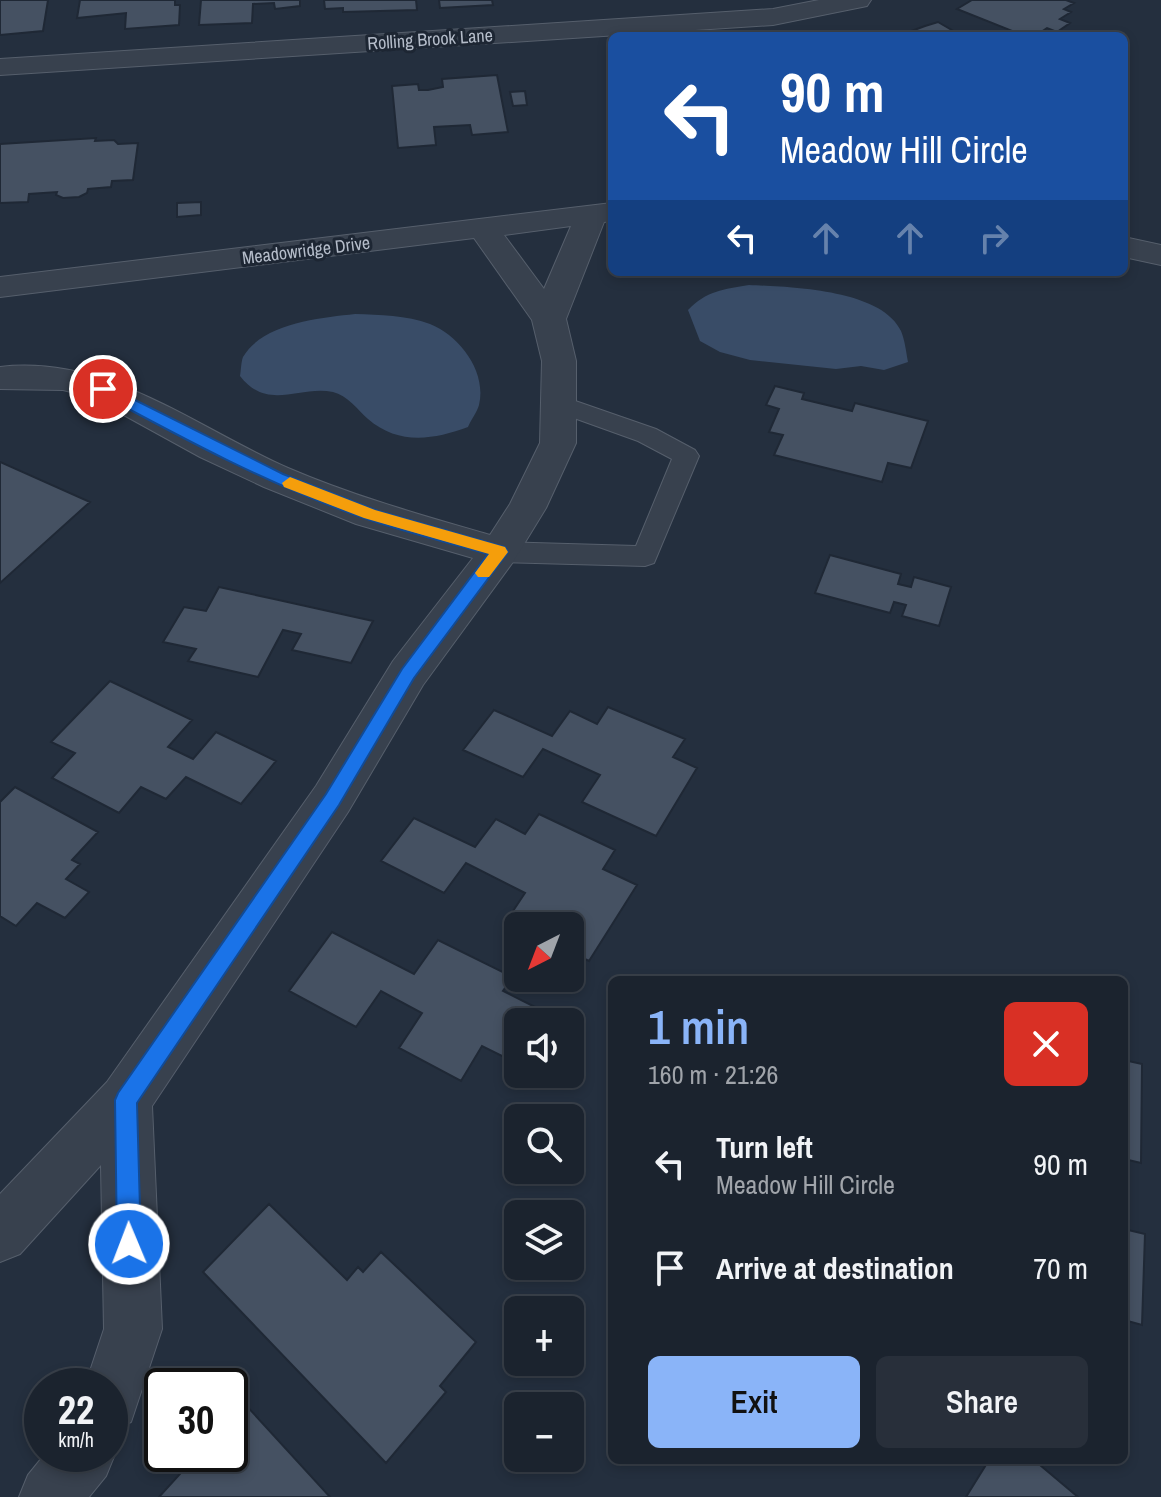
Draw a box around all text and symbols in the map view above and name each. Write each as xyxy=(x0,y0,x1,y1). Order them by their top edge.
street label: Rolling Brook Lane xyxy=(367,22,493,56)
text: 90 m xyxy=(780,54,885,129)
icon: left xyxy=(648,64,752,168)
text: Meadow Hill Circle xyxy=(780,126,1028,174)
icon: left xyxy=(720,216,764,260)
icon: ahead xyxy=(804,216,848,260)
icon: ahead xyxy=(888,216,932,260)
icon: right xyxy=(972,216,1016,260)
street label: Meadowridge Drive xyxy=(241,230,371,270)
pin xyxy=(69,355,137,423)
icon: arrive xyxy=(81,367,125,411)
north arrow xyxy=(504,912,584,992)
map controls xyxy=(504,912,584,1472)
text: 1 min xyxy=(648,994,749,1059)
button: close xyxy=(1004,1002,1088,1086)
button: sound xyxy=(504,1008,584,1088)
text: 160 m · 21:26 xyxy=(648,1057,778,1092)
button: search xyxy=(504,1104,584,1184)
text: Turn left xyxy=(716,1127,813,1167)
icon: left xyxy=(648,1142,692,1186)
text: 90 m xyxy=(1033,1144,1088,1184)
text: Meadow Hill Circle xyxy=(716,1167,895,1202)
button: layers xyxy=(504,1200,584,1280)
position arrow xyxy=(87,1202,171,1286)
icon: arrive xyxy=(648,1246,692,1290)
text: Arrive at destination xyxy=(716,1248,954,1288)
text: 70 m xyxy=(1033,1248,1088,1288)
button: + xyxy=(504,1296,584,1376)
button: Exit xyxy=(648,1356,860,1448)
button: Share xyxy=(876,1356,1088,1448)
speed limit sign: 30 xyxy=(144,1368,248,1472)
text: 22 xyxy=(58,1383,94,1436)
button: − xyxy=(504,1392,584,1472)
text: km/h xyxy=(58,1426,94,1453)

